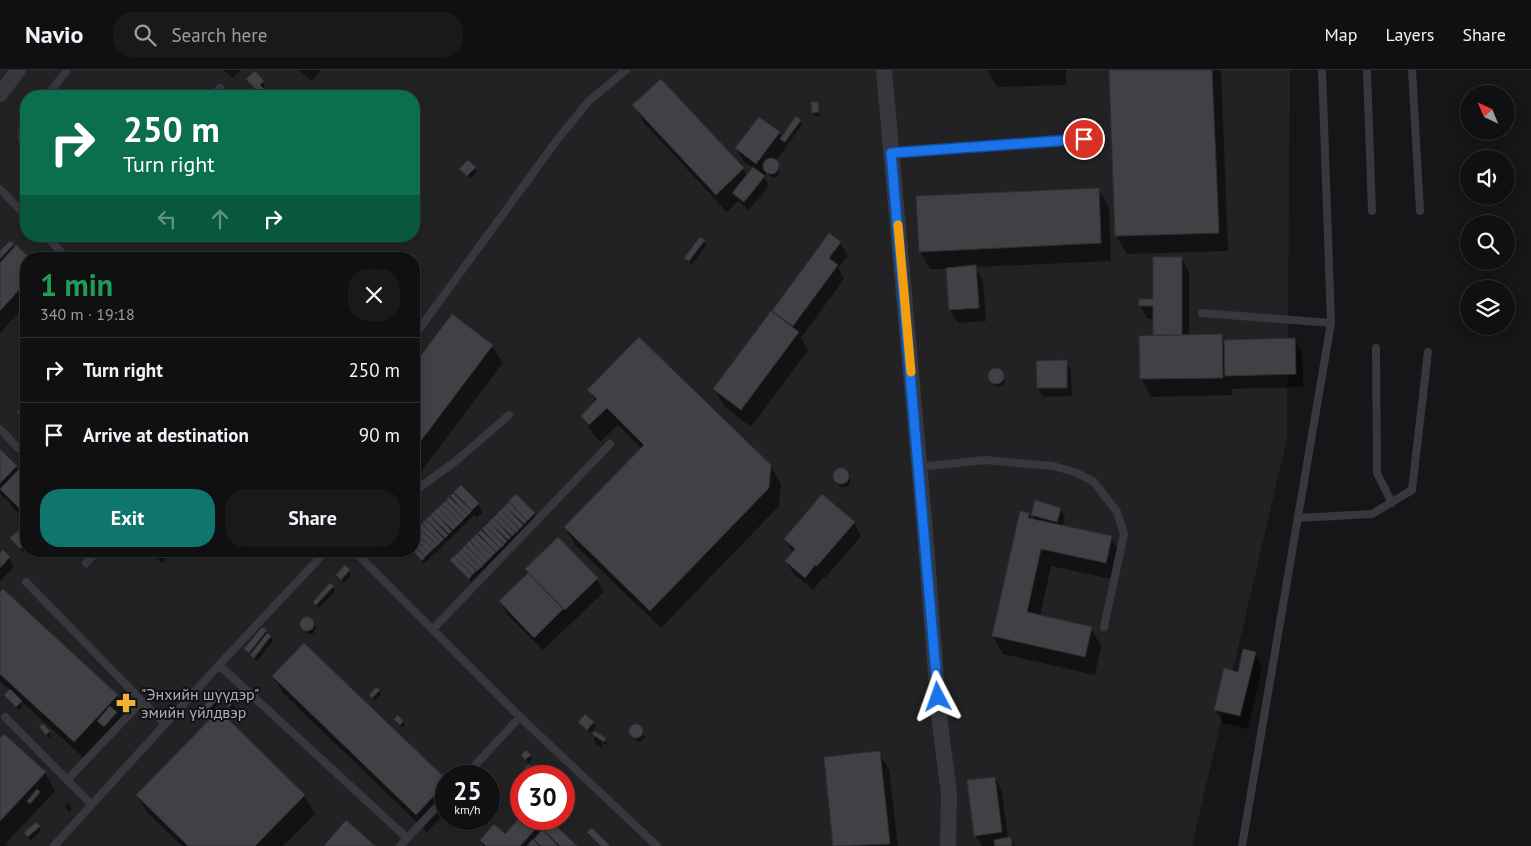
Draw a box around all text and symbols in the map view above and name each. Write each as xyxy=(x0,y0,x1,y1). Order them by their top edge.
search box xyxy=(113,12,463,57)
text: Navio xyxy=(25,19,83,50)
icon: search xyxy=(131,21,159,49)
text: Search here xyxy=(171,23,267,47)
text: Map xyxy=(1325,23,1357,46)
text: Layers xyxy=(1385,23,1434,46)
text: Share xyxy=(1462,23,1506,46)
north arrow xyxy=(1460,85,1515,140)
map controls xyxy=(1460,85,1515,335)
text: 250 m xyxy=(123,106,220,152)
icon: right xyxy=(40,110,105,175)
pin xyxy=(1063,118,1105,160)
icon: arrive xyxy=(1070,125,1098,153)
text: Turn right xyxy=(123,150,215,178)
button: sound xyxy=(1460,150,1515,205)
icon: left xyxy=(153,205,181,233)
icon: ahead xyxy=(206,205,234,233)
icon: right xyxy=(259,205,287,233)
button: search xyxy=(1460,215,1515,270)
text: 1 min xyxy=(40,265,113,304)
button: close xyxy=(348,269,400,321)
button: layers xyxy=(1460,280,1515,335)
text: 340 m · 19:18 xyxy=(40,304,135,324)
icon: right xyxy=(40,356,68,384)
text: Turn right xyxy=(83,358,163,382)
text: 250 m xyxy=(348,358,400,382)
icon: arrive xyxy=(40,421,68,449)
text: Arrive at destination xyxy=(83,423,249,447)
text: 90 m xyxy=(359,423,400,447)
button: Exit xyxy=(40,489,215,547)
button: Share xyxy=(225,489,400,547)
position arrow xyxy=(911,670,963,722)
place label: "Энхийн шүүдэр" эмийн үйлдвэр xyxy=(141,684,259,722)
pharmacy icon: "Энхийн шүүдэр" эмийн үйлдвэр xyxy=(115,692,137,714)
speed limit sign: 30 xyxy=(510,765,575,830)
text: 25 xyxy=(453,775,482,807)
text: km/h xyxy=(454,802,481,817)

